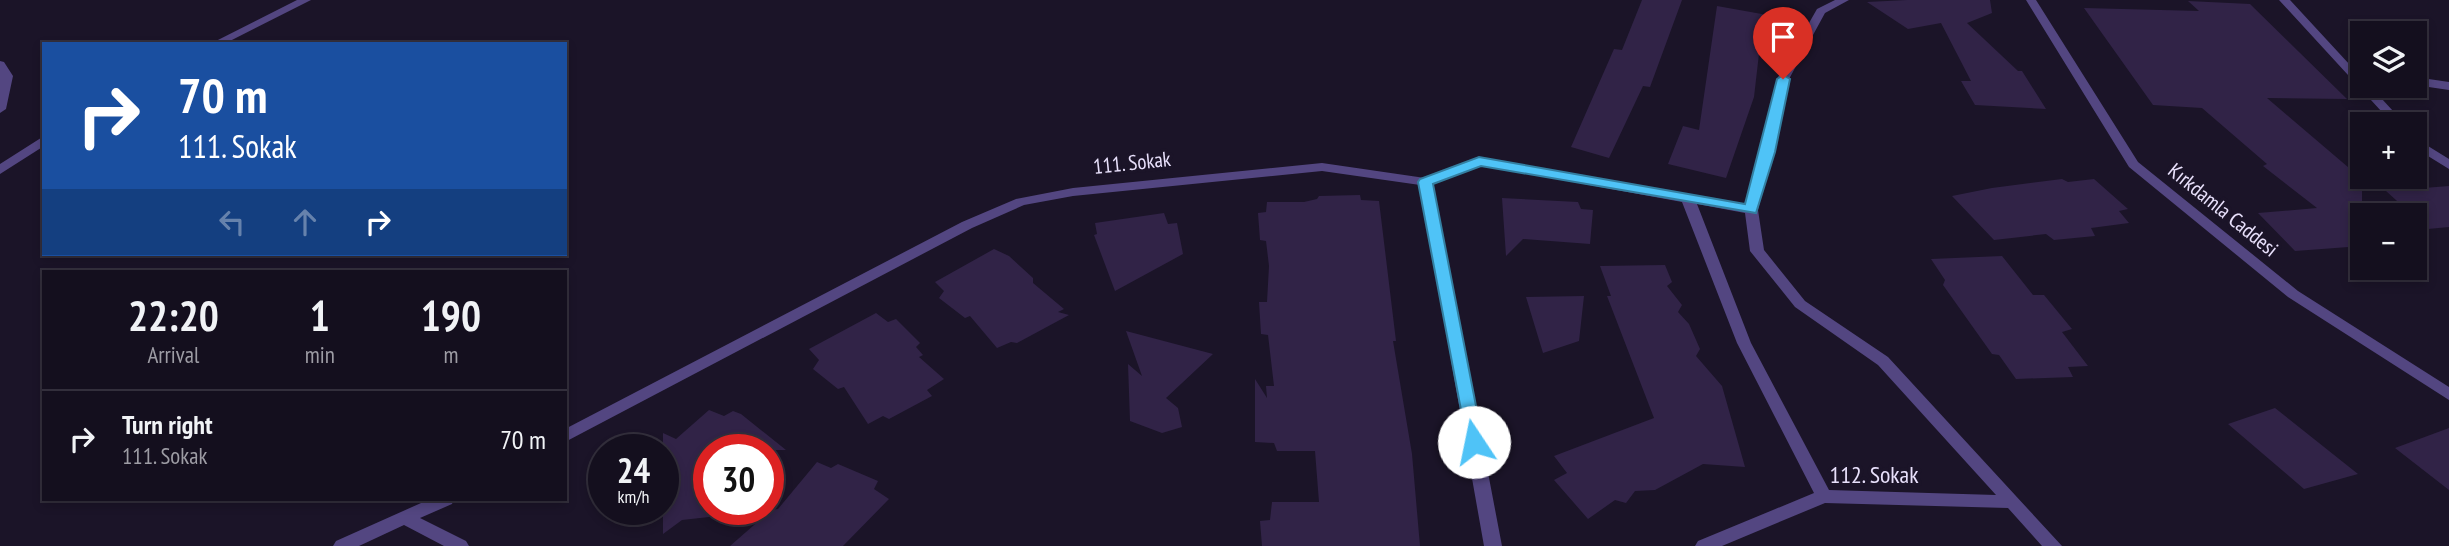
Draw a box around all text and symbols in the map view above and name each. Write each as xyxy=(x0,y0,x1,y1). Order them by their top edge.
pin xyxy=(1753,7,1813,79)
icon: arrive xyxy=(1764,18,1802,56)
map controls xyxy=(2350,21,2427,280)
button: layers xyxy=(2350,21,2427,98)
text: 70 m xyxy=(178,63,267,127)
icon: right xyxy=(63,70,154,161)
button: + xyxy=(2350,112,2427,189)
text: 111. Sokak xyxy=(178,125,297,167)
street label: 111. Sokak xyxy=(1092,145,1172,180)
street label: Kırkdamla Caddesi xyxy=(2163,157,2284,262)
icon: left xyxy=(213,203,251,241)
icon: ahead xyxy=(286,203,324,241)
icon: right xyxy=(359,203,397,241)
button: − xyxy=(2350,203,2427,280)
text: 22:20 xyxy=(128,288,219,343)
text: 1 xyxy=(310,288,330,343)
text: 190 xyxy=(421,288,481,343)
text: Arrival xyxy=(147,340,199,369)
text: min xyxy=(305,340,335,369)
text: m xyxy=(443,340,458,369)
position arrow xyxy=(1437,405,1511,479)
text: Turn right xyxy=(122,408,213,441)
icon: right xyxy=(63,420,101,458)
text: 70 m xyxy=(500,423,546,456)
speed limit sign: 30 xyxy=(693,434,784,525)
text: 111. Sokak xyxy=(122,441,207,470)
text: 24 xyxy=(617,447,650,493)
street label: 112. Sokak xyxy=(1829,459,1919,490)
text: km/h xyxy=(618,485,649,508)

